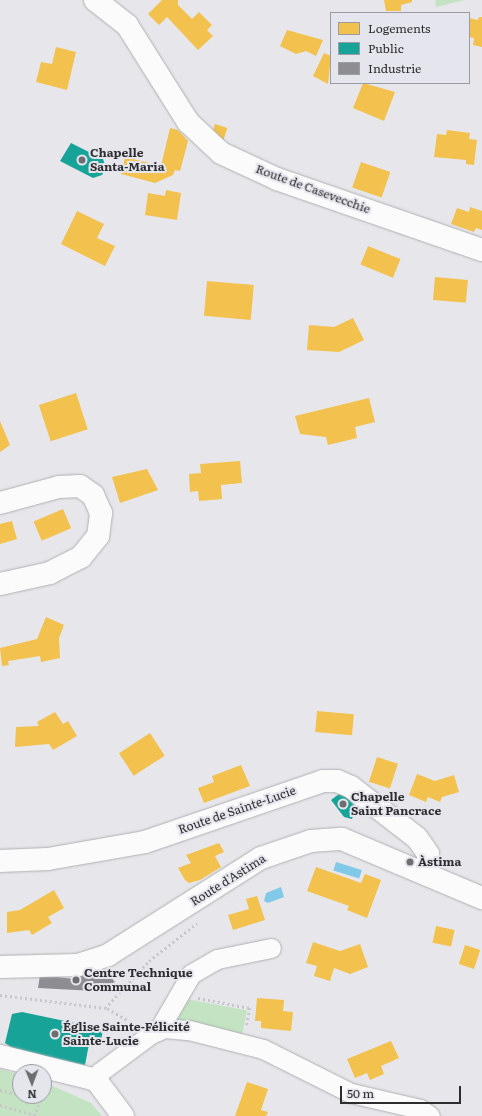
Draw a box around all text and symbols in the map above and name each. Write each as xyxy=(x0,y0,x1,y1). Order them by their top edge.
legend xyxy=(330,12,470,84)
text: Logements xyxy=(368,19,431,37)
text: Public xyxy=(368,39,404,57)
text: Industrie xyxy=(368,59,421,77)
place label: Chapelle Santa-Maria xyxy=(90,146,165,174)
marker: Chapelle Santa-Maria xyxy=(77,155,87,165)
street label: Route de Casevecchie xyxy=(254,162,372,216)
street label: Route de Sainte-Lucie xyxy=(176,783,298,837)
place label: Chapelle Saint Pancrace xyxy=(351,790,441,818)
marker: Chapelle Saint Pancrace xyxy=(338,799,348,809)
street label: Route d'Astima xyxy=(188,851,268,909)
place label: Àstima xyxy=(418,855,462,869)
marker: Àstima xyxy=(405,857,415,867)
place label: Centre Technique Communal xyxy=(84,966,193,994)
marker: Centre Technique Communal xyxy=(71,975,81,985)
place label: Église Sainte-Félicité Sainte-Lucie xyxy=(63,1020,190,1048)
marker: Église Sainte-Félicité Sainte-Lucie xyxy=(50,1029,60,1039)
north arrow xyxy=(12,1064,52,1104)
scale bar xyxy=(342,1078,463,1104)
text: 50 m xyxy=(347,1084,374,1102)
text: N xyxy=(27,1087,37,1103)

